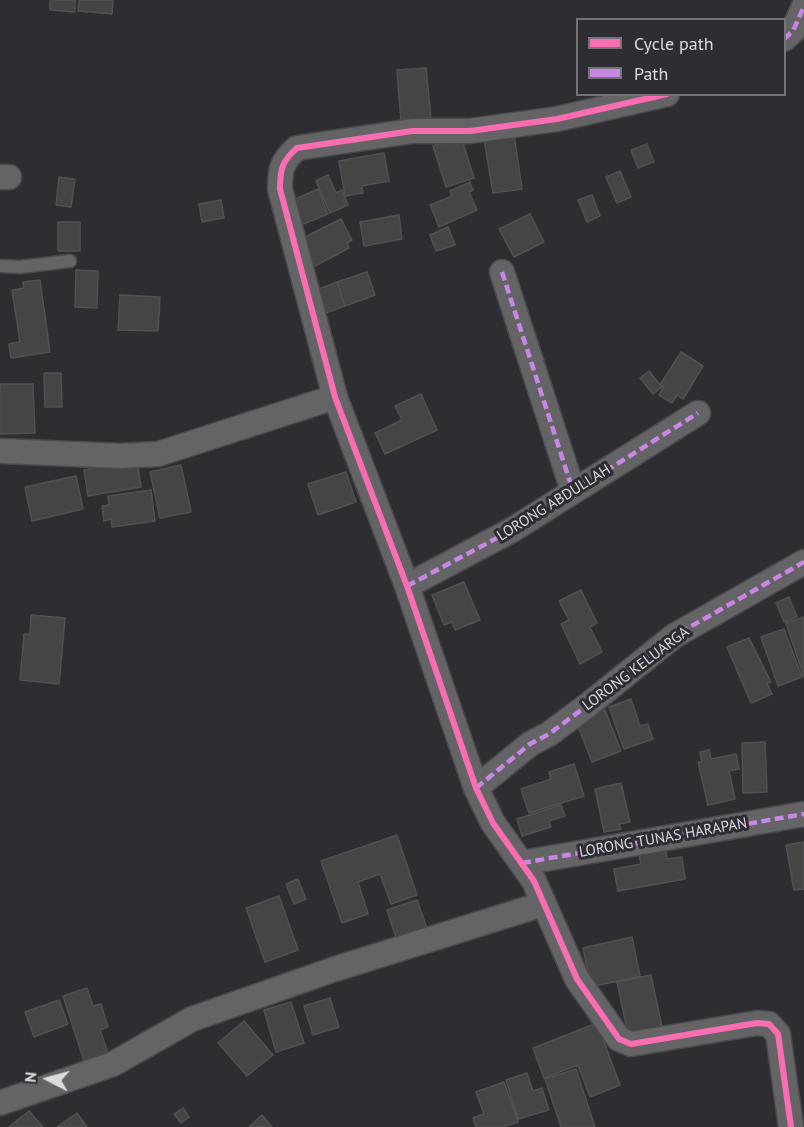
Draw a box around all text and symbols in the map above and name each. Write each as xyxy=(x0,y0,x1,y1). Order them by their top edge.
legend xyxy=(576,18,786,96)
text: Cycle path xyxy=(634,32,714,55)
text: Path xyxy=(634,62,668,85)
street label: LORONG ABDULLAH xyxy=(494,461,614,545)
street label: LORONG KELUARGA xyxy=(579,623,693,715)
street label: LORONG TUNAS HARAPAN xyxy=(578,814,748,862)
north arrow xyxy=(18,1049,78,1109)
text: N xyxy=(20,1071,41,1083)

